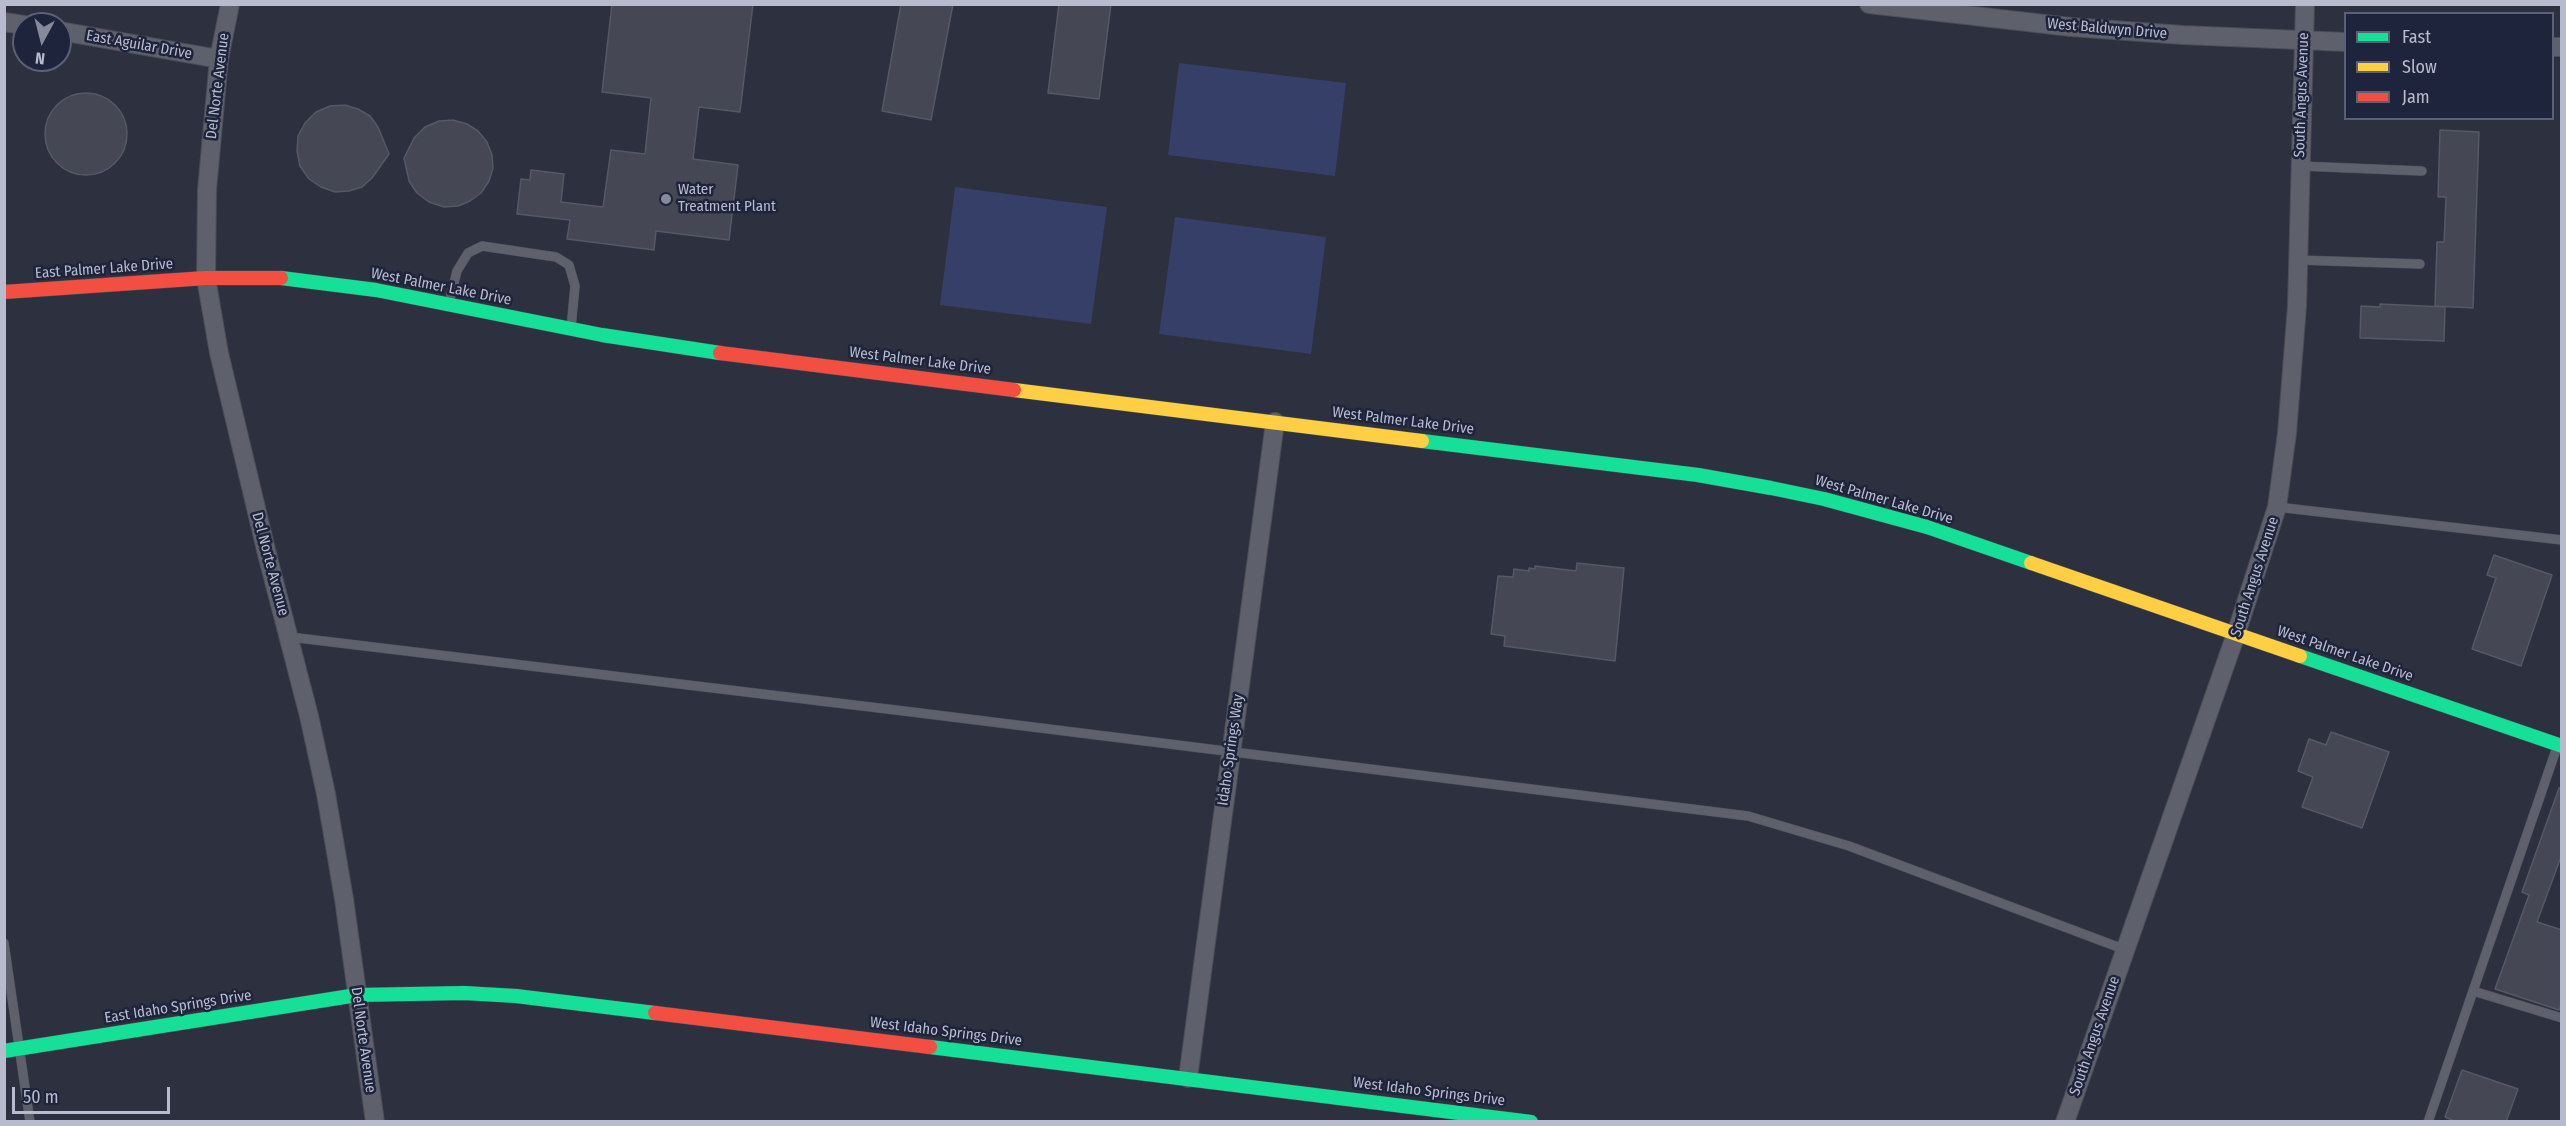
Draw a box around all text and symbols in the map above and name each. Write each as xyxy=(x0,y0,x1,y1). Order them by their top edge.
north arrow xyxy=(12,12,72,72)
legend xyxy=(2344,12,2554,120)
street label: West Baldwyn Drive xyxy=(2046,15,2168,43)
text: Fast xyxy=(2402,26,2431,48)
street label: East Aguilar Drive xyxy=(85,27,193,63)
street label: Del Norte Avenue xyxy=(203,32,233,140)
street label: South Angus Avenue xyxy=(2291,32,2313,158)
text: N xyxy=(34,48,46,68)
text: Slow xyxy=(2402,56,2437,78)
text: Jam xyxy=(2402,86,2430,108)
place label: Water Treatment Plant xyxy=(678,181,776,216)
marker: Water Treatment Plant xyxy=(659,192,673,206)
street label: East Palmer Lake Drive xyxy=(34,255,174,283)
street label: West Palmer Lake Drive xyxy=(369,265,513,309)
street label: West Palmer Lake Drive xyxy=(848,343,992,379)
street label: West Palmer Lake Drive xyxy=(1331,403,1475,439)
street label: West Palmer Lake Drive xyxy=(1813,472,1955,528)
street label: Del Norte Avenue xyxy=(248,510,292,618)
street label: South Angus Avenue xyxy=(2227,515,2283,639)
street label: West Palmer Lake Drive xyxy=(2275,622,2415,686)
street label: Idaho Springs Way xyxy=(1214,693,1248,807)
street label: South Angus Avenue xyxy=(2066,974,2124,1098)
street label: East Idaho Springs Drive xyxy=(103,986,253,1028)
street label: Del Norte Avenue xyxy=(347,986,379,1094)
street label: West Idaho Springs Drive xyxy=(869,1014,1023,1050)
street label: West Idaho Springs Drive xyxy=(1352,1074,1506,1110)
scale bar xyxy=(15,1075,172,1113)
text: 50 m xyxy=(23,1086,59,1108)

